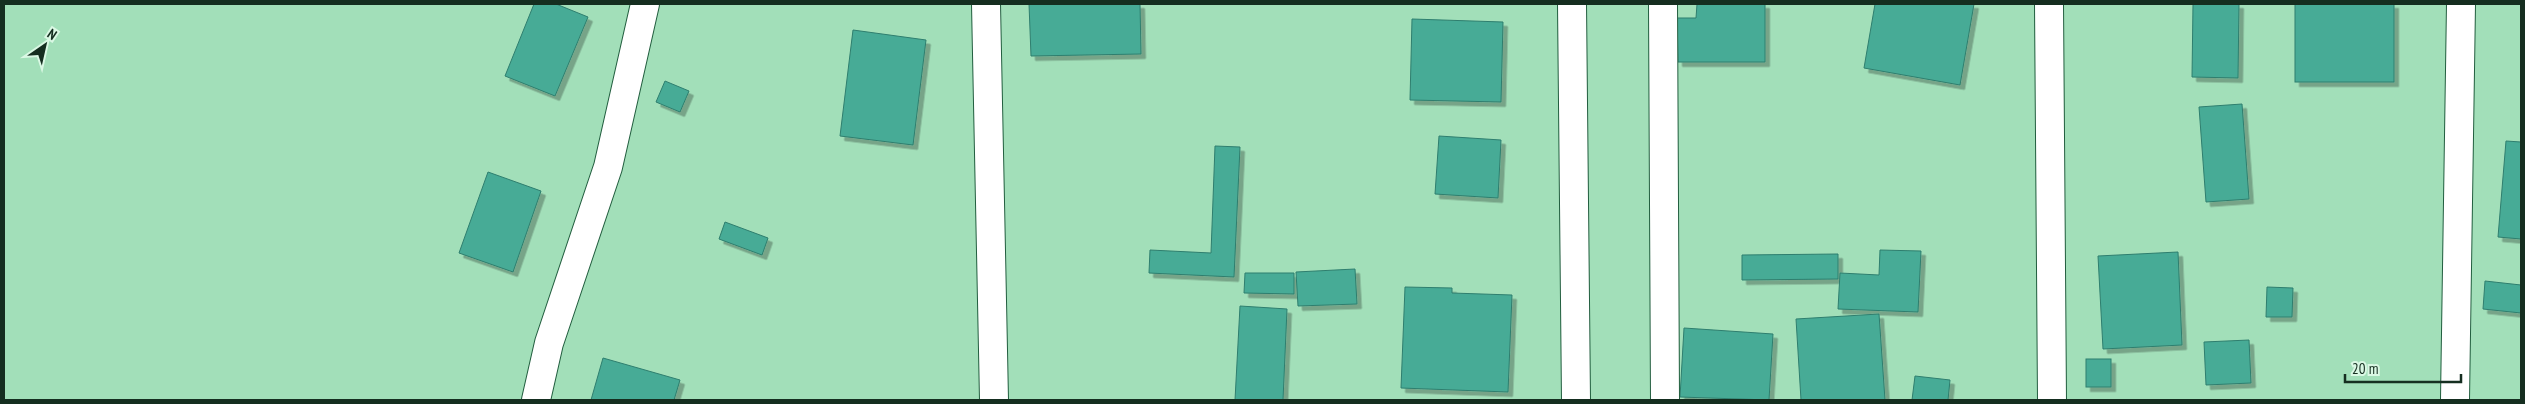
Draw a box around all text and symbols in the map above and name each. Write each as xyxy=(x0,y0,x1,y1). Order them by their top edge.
north arrow xyxy=(20,20,70,70)
text: N xyxy=(44,25,60,44)
scale bar xyxy=(2345,352,2461,384)
text: 20 m xyxy=(2352,359,2378,378)

